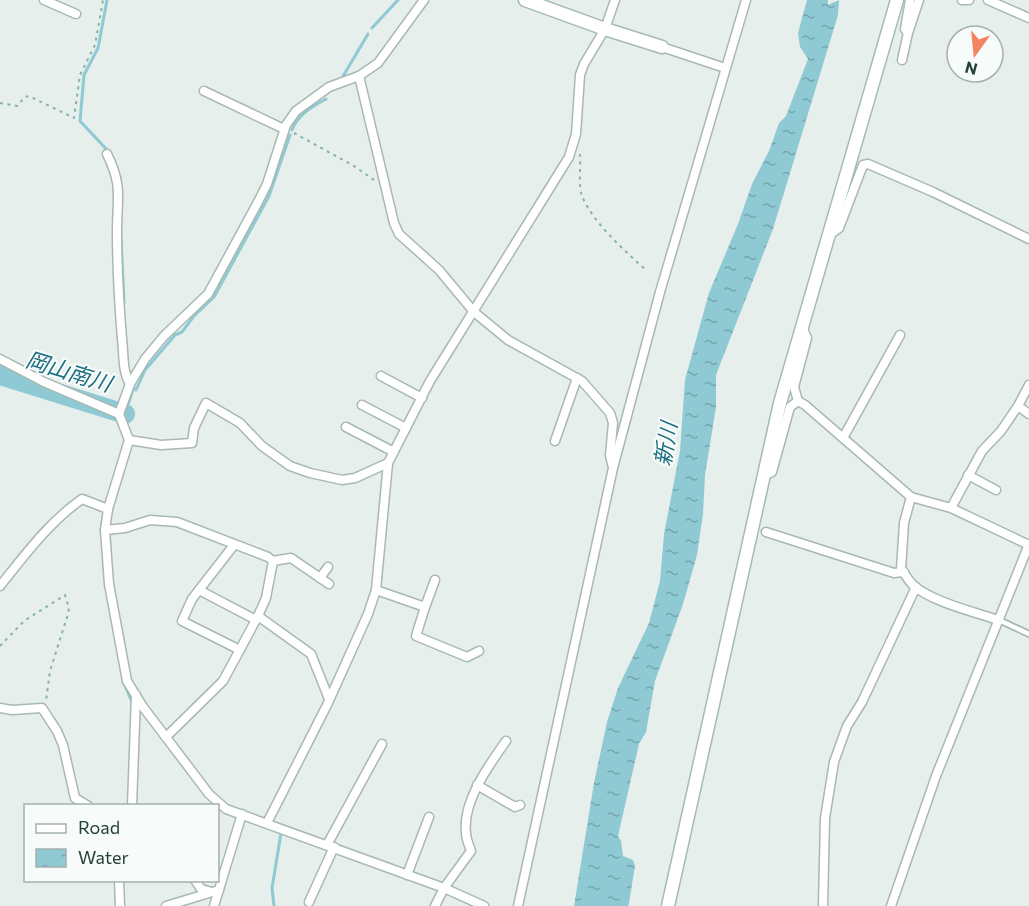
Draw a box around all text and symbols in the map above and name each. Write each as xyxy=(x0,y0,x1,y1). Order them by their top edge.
north arrow xyxy=(945,24,1005,84)
text: N xyxy=(963,58,979,80)
water label: 岡山南川 xyxy=(23,345,117,397)
water label: 新川 xyxy=(648,418,682,468)
legend xyxy=(24,804,219,882)
text: Road xyxy=(78,816,120,838)
text: Water xyxy=(78,846,129,868)

